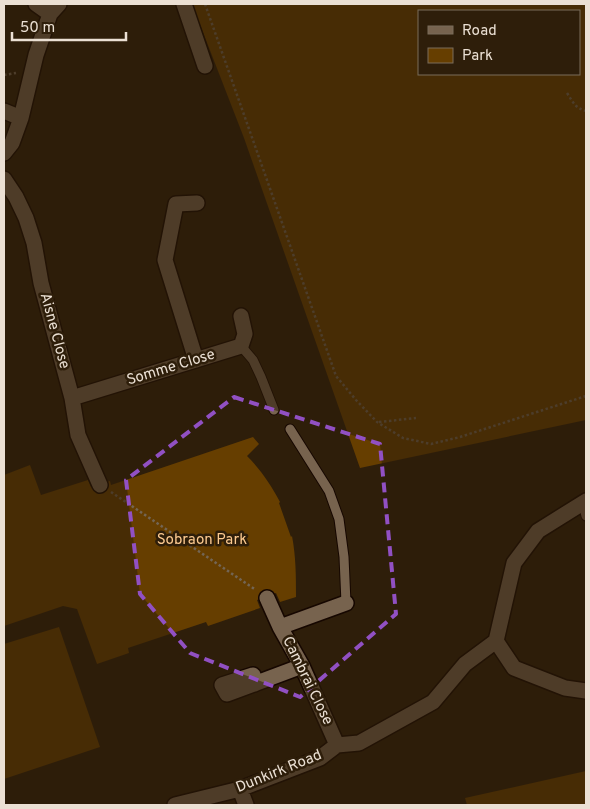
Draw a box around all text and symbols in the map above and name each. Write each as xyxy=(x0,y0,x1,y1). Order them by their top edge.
scale bar xyxy=(12,10,126,42)
legend xyxy=(418,10,580,75)
text: 50 m xyxy=(20,19,55,38)
text: Road xyxy=(462,22,497,41)
text: Park xyxy=(462,47,493,66)
street label: Aisne Close xyxy=(35,291,73,371)
street label: Somme Close xyxy=(125,346,217,390)
park label: Sobraon Park xyxy=(157,531,247,550)
street label: Cambrai Close xyxy=(277,634,337,728)
street label: Dunkirk Road xyxy=(233,746,325,798)

